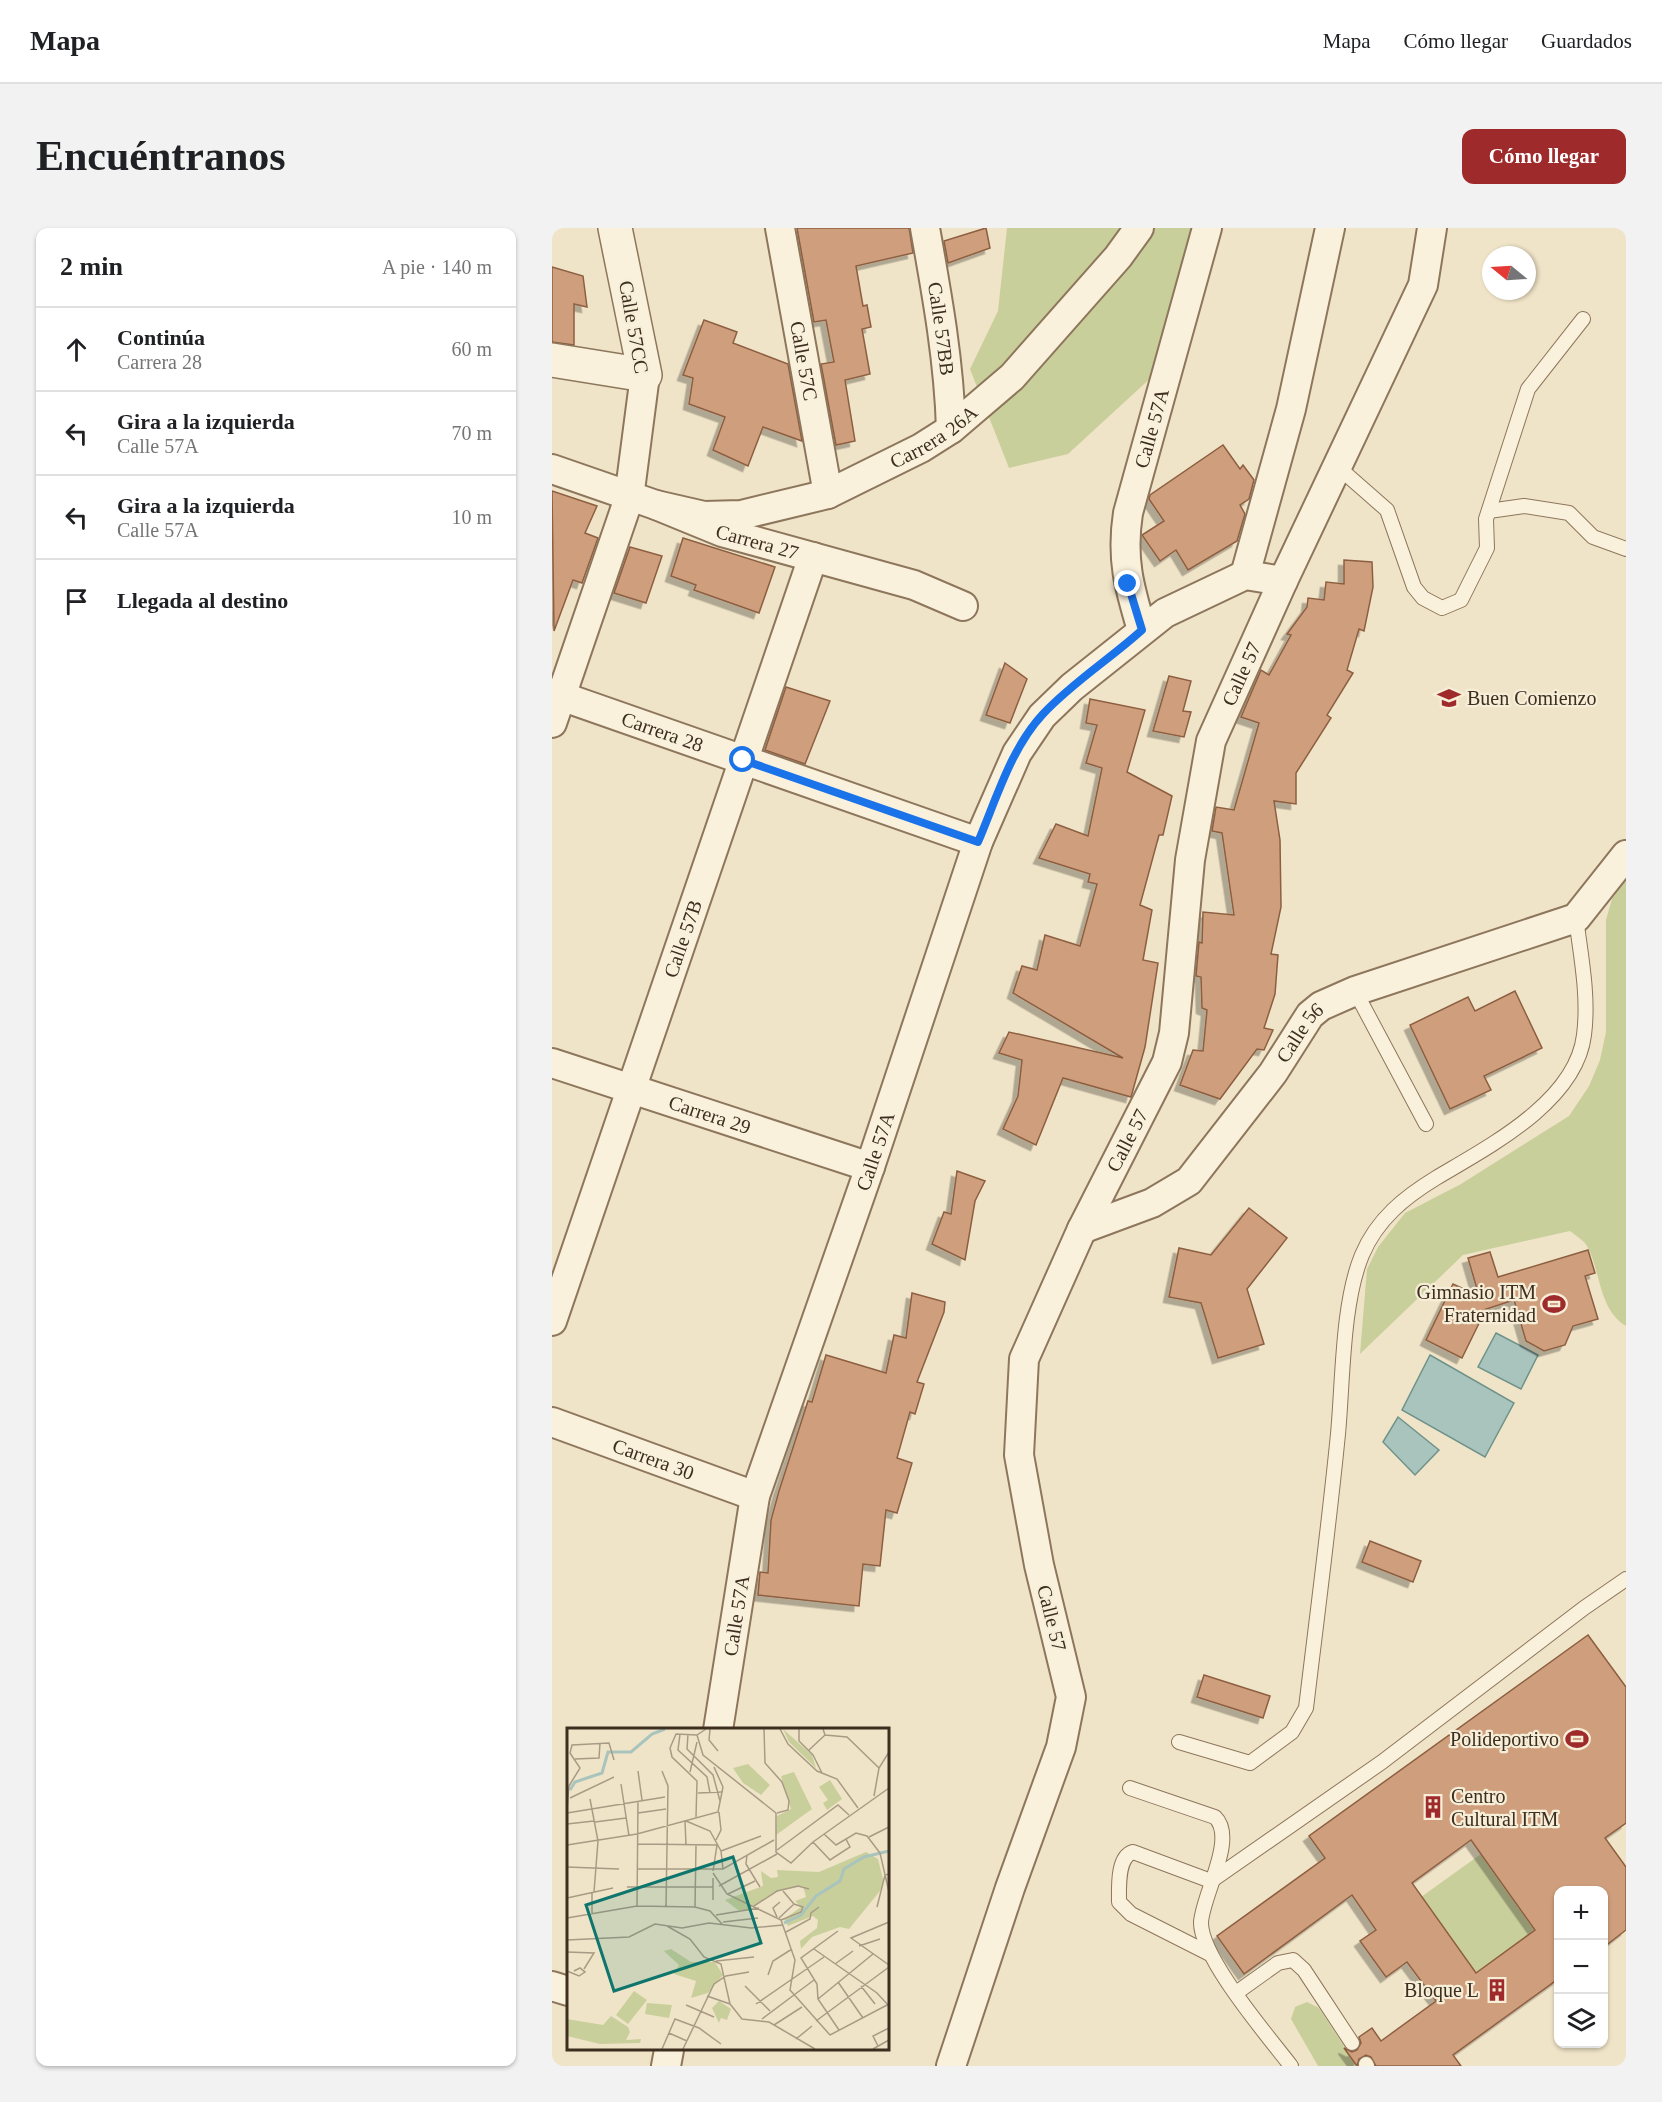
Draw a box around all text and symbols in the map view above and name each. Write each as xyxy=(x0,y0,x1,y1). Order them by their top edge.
text: Mapa xyxy=(30,25,100,56)
text: Mapa xyxy=(1323,29,1371,53)
text: Cómo llegar xyxy=(1404,29,1508,53)
text: Guardados xyxy=(1541,29,1632,53)
button: Cómo llegar xyxy=(1462,129,1626,184)
text: Encuéntranos xyxy=(36,133,286,179)
north arrow xyxy=(1482,246,1536,300)
text: 2 min xyxy=(60,252,123,281)
text: A pie · 140 m xyxy=(382,256,492,278)
street label: Calle 57CC xyxy=(615,279,653,375)
street label: Calle 57BB xyxy=(924,280,958,376)
street label: Calle 57C xyxy=(786,319,822,402)
text: Continúa xyxy=(117,325,205,350)
icon: ahead xyxy=(60,333,93,366)
text: 60 m xyxy=(451,338,492,360)
text: Carrera 28 xyxy=(117,351,202,373)
street label: Calle 57A xyxy=(1130,385,1173,471)
street label: Carrera 26A xyxy=(886,400,982,473)
text: Gira a la izquierda xyxy=(117,409,295,434)
icon: left xyxy=(60,417,93,450)
text: 70 m xyxy=(451,422,492,444)
text: Calle 57A xyxy=(117,435,199,457)
text: Gira a la izquierda xyxy=(117,493,295,518)
icon: left xyxy=(60,501,93,534)
text: 10 m xyxy=(451,506,492,528)
text: Calle 57A xyxy=(117,519,199,541)
street label: Carrera 27 xyxy=(713,520,801,564)
route end xyxy=(1114,570,1140,596)
icon: arrive xyxy=(60,585,93,618)
text: Llegada al destino xyxy=(117,588,288,613)
street label: Calle 57 xyxy=(1217,639,1265,709)
school or university icon: Buen Comienzo xyxy=(1436,685,1462,711)
place label: Buen Comienzo xyxy=(1467,687,1596,709)
street label: Carrera 28 xyxy=(619,707,706,756)
route start xyxy=(729,746,755,772)
street label: Calle 57B xyxy=(659,897,706,980)
street label: Calle 56 xyxy=(1272,998,1327,1066)
street label: Carrera 29 xyxy=(666,1091,754,1138)
street label: Calle 57 xyxy=(1102,1105,1152,1175)
street label: Calle 57A xyxy=(852,1109,899,1194)
place label: Gimnasio ITM Fraternidad xyxy=(1417,1281,1536,1326)
sports icon: Gimnasio ITM Fraternidad xyxy=(1541,1291,1567,1317)
street label: Carrera 30 xyxy=(610,1434,697,1484)
street label: Calle 57A xyxy=(719,1573,753,1657)
street label: Calle 57 xyxy=(1033,1583,1071,1653)
sports icon: Polideportivo xyxy=(1564,1726,1590,1752)
inset map xyxy=(567,1728,890,2051)
place label: Polideportivo xyxy=(1450,1728,1559,1751)
place label: Centro Cultural ITM xyxy=(1451,1785,1558,1830)
building icon: Centro Cultural ITM xyxy=(1420,1794,1446,1820)
map controls xyxy=(1554,1886,1608,2048)
button: + xyxy=(1554,1886,1608,1940)
button: − xyxy=(1554,1940,1608,1994)
building icon: Bloque L xyxy=(1484,1977,1510,2003)
place label: Bloque L xyxy=(1404,1979,1479,2002)
button: layers xyxy=(1554,1994,1608,2048)

